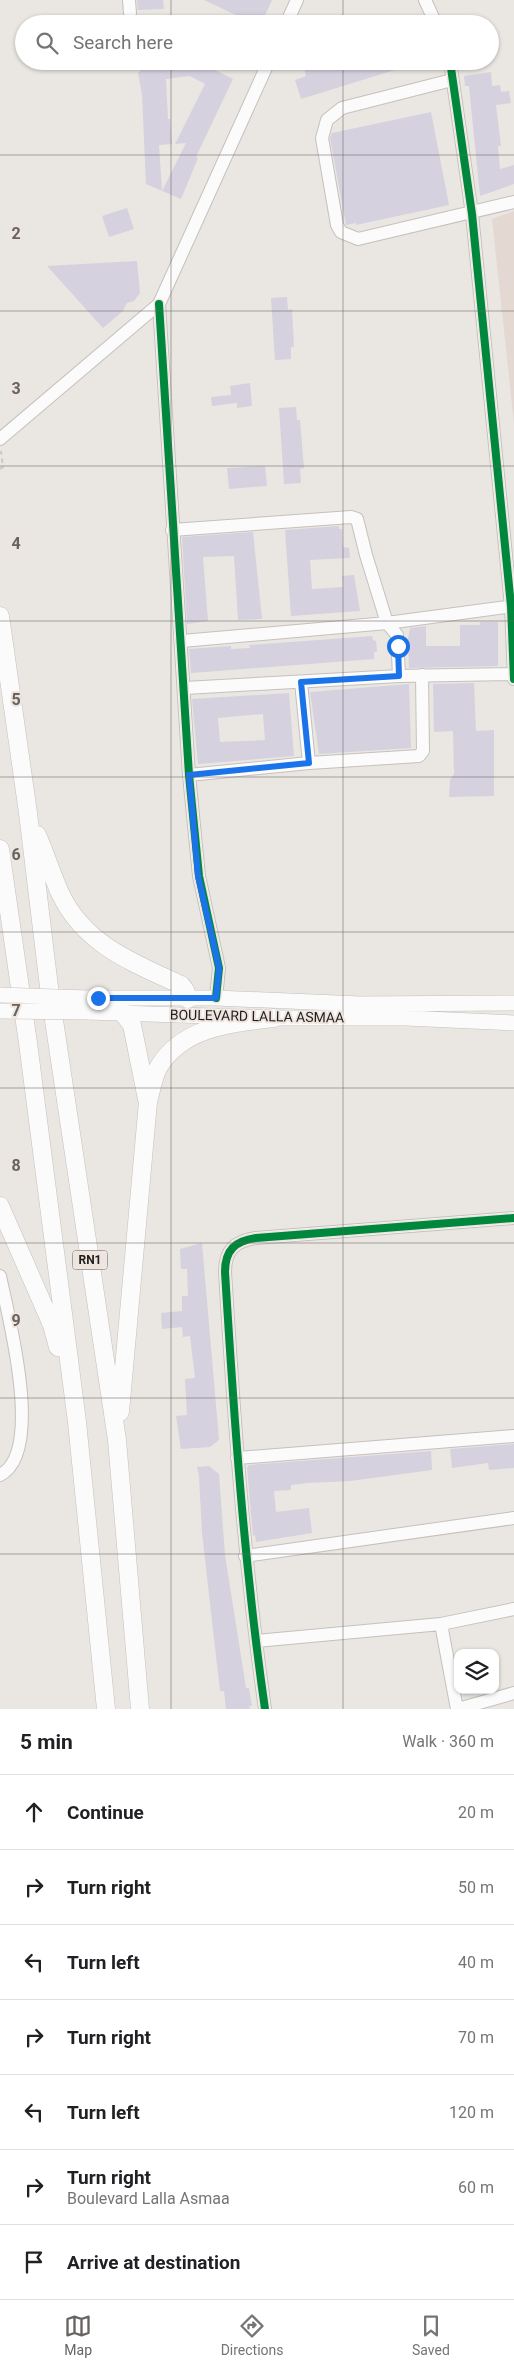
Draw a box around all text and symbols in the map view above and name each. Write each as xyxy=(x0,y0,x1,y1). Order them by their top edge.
search box xyxy=(15,15,499,70)
icon: search xyxy=(33,29,61,57)
text: Search here xyxy=(73,31,173,54)
text: 2 xyxy=(11,224,21,243)
text: 3 xyxy=(11,379,21,398)
text: 4 xyxy=(11,534,21,553)
route start xyxy=(387,635,410,658)
text: 5 xyxy=(11,690,21,709)
text: 6 xyxy=(11,845,21,864)
route end xyxy=(87,987,110,1010)
text: 7 xyxy=(11,1001,21,1020)
street label: BOULEVARD LALLA ASMAA xyxy=(170,1006,344,1026)
text: 8 xyxy=(11,1156,21,1175)
road number: RN1 xyxy=(72,1250,108,1270)
text: 9 xyxy=(11,1311,21,1330)
map controls xyxy=(454,1649,499,1694)
button: layers xyxy=(454,1649,499,1694)
text: 5 min xyxy=(20,1730,73,1754)
text: Walk · 360 m xyxy=(402,1732,494,1751)
icon: ahead xyxy=(20,1798,48,1826)
text: Continue xyxy=(67,1801,144,1824)
text: 20 m xyxy=(458,1803,494,1822)
icon: right xyxy=(20,1873,48,1901)
text: Turn right xyxy=(67,1876,151,1899)
text: 50 m xyxy=(458,1878,494,1897)
icon: left xyxy=(20,1948,48,1976)
text: Turn left xyxy=(67,1951,140,1974)
text: 40 m xyxy=(458,1953,494,1972)
icon: right xyxy=(20,2023,48,2051)
text: Turn right xyxy=(67,2026,151,2049)
text: 70 m xyxy=(458,2028,494,2047)
icon: left xyxy=(20,2098,48,2126)
text: Turn left xyxy=(67,2101,140,2124)
text: 120 m xyxy=(449,2103,494,2122)
text: Turn right xyxy=(67,2166,151,2189)
icon: right xyxy=(20,2173,48,2201)
text: 60 m xyxy=(458,2178,494,2197)
text: Boulevard Lalla Asmaa xyxy=(67,2189,230,2208)
icon: arrive xyxy=(20,2248,48,2276)
text: Arrive at destination xyxy=(67,2251,240,2274)
tab: Map xyxy=(64,2312,92,2358)
tab: Directions xyxy=(221,2312,284,2358)
tab: Saved xyxy=(412,2312,450,2358)

